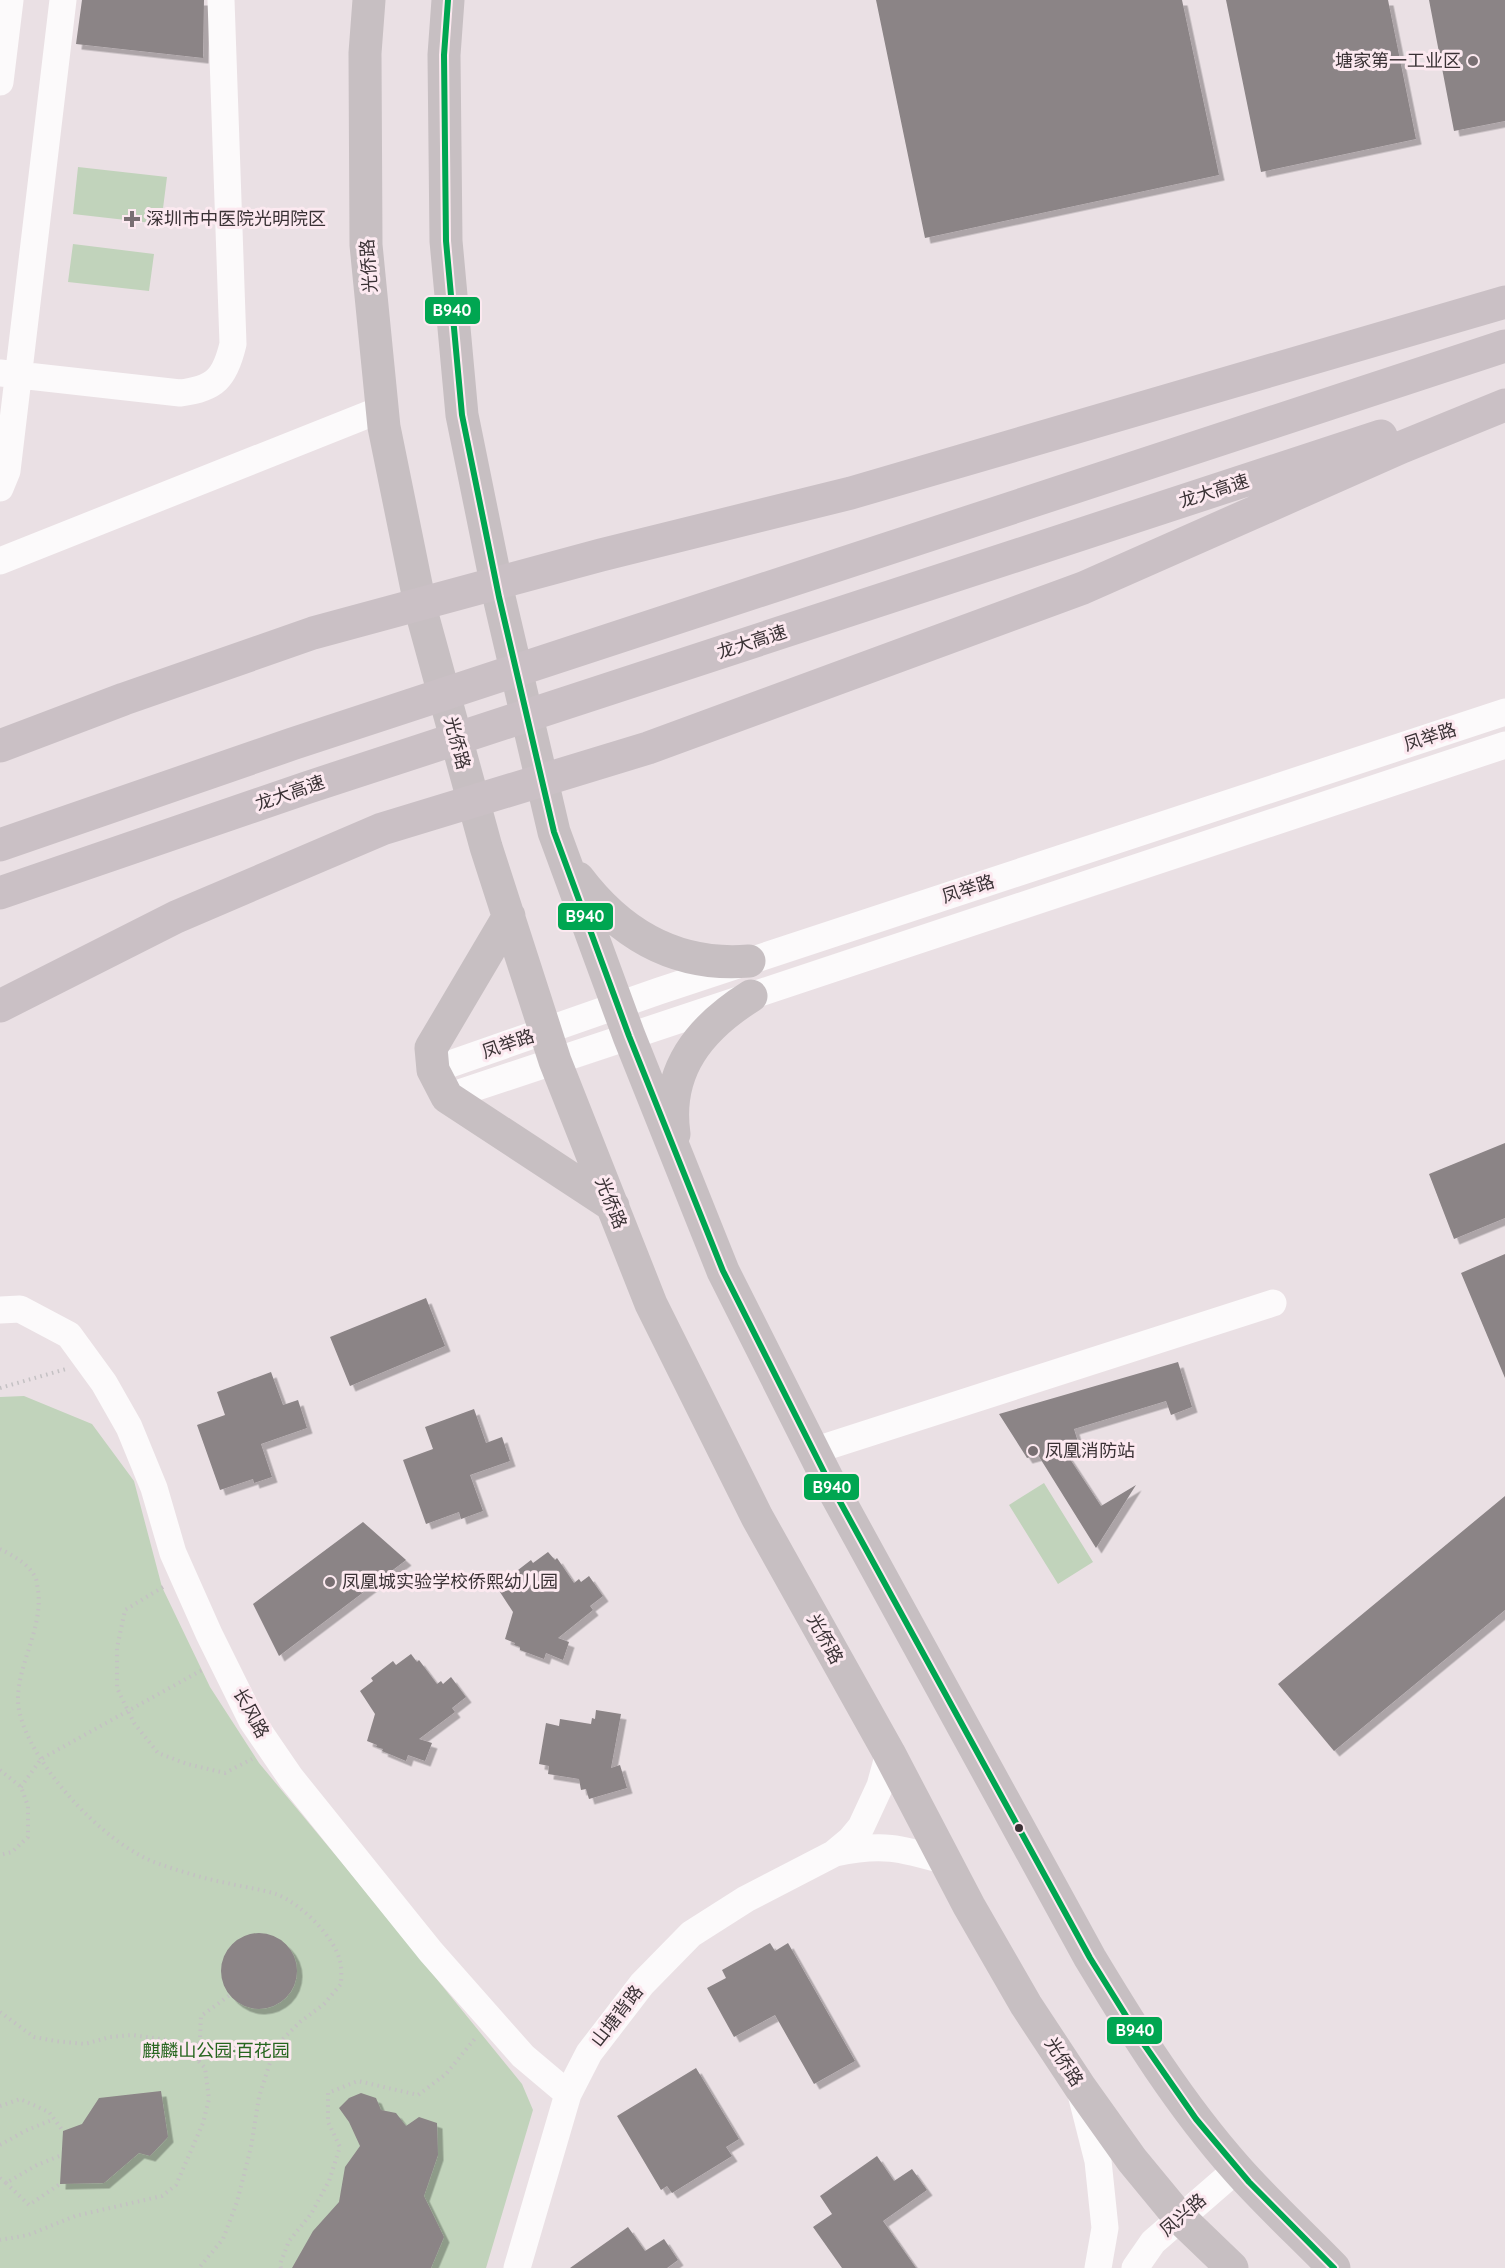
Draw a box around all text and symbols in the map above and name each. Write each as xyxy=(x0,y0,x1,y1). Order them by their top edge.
place label: 塘家第一工业区 xyxy=(1335,49,1461,72)
marker: 塘家第一工业区 xyxy=(1466,54,1480,68)
place label: 深圳市中医院光明院区 xyxy=(146,207,326,230)
marker: 深圳市中医院光明院区 xyxy=(123,210,141,228)
street label: 光侨路 xyxy=(355,238,382,294)
line badge: B940 xyxy=(424,296,481,325)
text: B940 xyxy=(433,300,472,320)
street label: 龙大高速 xyxy=(1176,468,1252,513)
street label: 龙大高速 xyxy=(714,619,790,664)
street label: 光侨路 xyxy=(439,714,476,772)
street label: 凤举路 xyxy=(1401,717,1459,756)
street label: 龙大高速 xyxy=(252,770,328,815)
street label: 凤举路 xyxy=(939,869,997,908)
line badge: B940 xyxy=(557,902,614,931)
text: B940 xyxy=(566,906,605,926)
street label: 凤举路 xyxy=(479,1024,537,1063)
street label: 光侨路 xyxy=(591,1173,632,1232)
place label: 凤凰消防站 xyxy=(1045,1439,1135,1462)
marker: 凤凰消防站 xyxy=(1026,1444,1040,1458)
line badge: B940 xyxy=(803,1473,860,1501)
text: B940 xyxy=(813,1477,852,1497)
place label: 凤凰城实验学校侨熙幼儿园 xyxy=(342,1570,558,1593)
marker: 凤凰城实验学校侨熙幼儿园 xyxy=(323,1575,337,1589)
street label: 光侨路 xyxy=(802,1610,849,1668)
street label: 长风路 xyxy=(228,1684,275,1742)
unlabelled marker xyxy=(1013,1822,1025,1834)
street label: 山塘背路 xyxy=(585,1980,648,2051)
line badge: B940 xyxy=(1106,2016,1163,2045)
text: B940 xyxy=(1116,2020,1155,2040)
street label: 光侨路 xyxy=(1040,2033,1089,2091)
park label: 麒麟山公园·百花园 xyxy=(142,2039,290,2062)
street label: 凤兴路 xyxy=(1155,2188,1211,2241)

